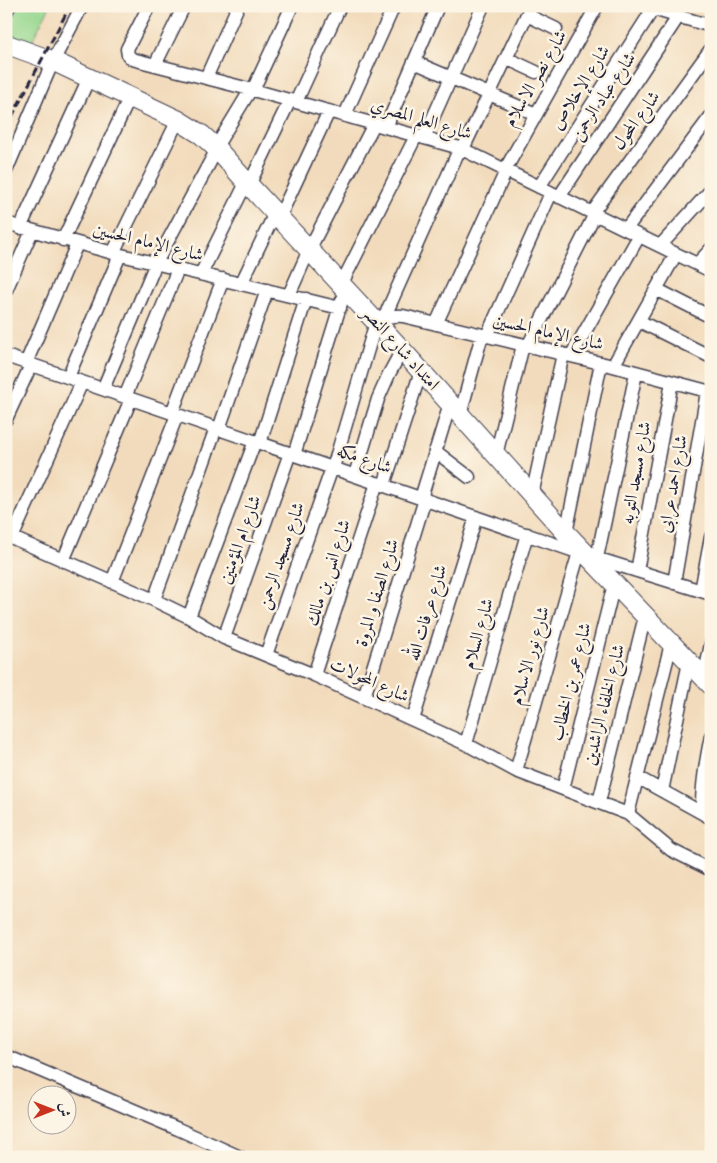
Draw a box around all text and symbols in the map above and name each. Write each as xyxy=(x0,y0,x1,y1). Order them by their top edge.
street label: شارع نصر الاسلام xyxy=(499,27,576,133)
street label: شارع الإخلاص xyxy=(546,41,618,136)
street label: شارع عباد الرحمن xyxy=(566,48,644,147)
street label: شارع المحول xyxy=(608,87,668,156)
street label: شارع العلم المصري xyxy=(366,94,474,151)
street label: شارع الإمام الحسين xyxy=(90,218,206,271)
street label: امتداد شارع النصر xyxy=(353,301,444,397)
street label: شارع الإمام الحسين xyxy=(490,309,606,360)
street label: شارع مسجد التوبه xyxy=(617,420,659,526)
street label: شارع احمد عرابى xyxy=(654,433,696,535)
street label: شارع مكه xyxy=(333,440,394,482)
street label: شارع ام المؤمنين xyxy=(214,492,270,589)
street label: شارع مسجد الرحمن xyxy=(253,499,313,613)
street label: شارع انس بن مالك xyxy=(301,517,359,630)
street label: شارع الصفا و المروة xyxy=(351,536,407,650)
street label: شارع عرفات الله xyxy=(399,561,455,665)
street label: شارع السلام xyxy=(458,596,503,673)
street label: شارع نور الاسلام xyxy=(506,604,559,709)
street label: شارع عمر بن الخطاب xyxy=(546,620,600,744)
street label: شارع الخلفاء الراشدين xyxy=(579,642,633,768)
street label: شارع المحولات xyxy=(325,653,412,711)
north arrow xyxy=(28,1086,78,1136)
text: ش xyxy=(55,1103,73,1117)

